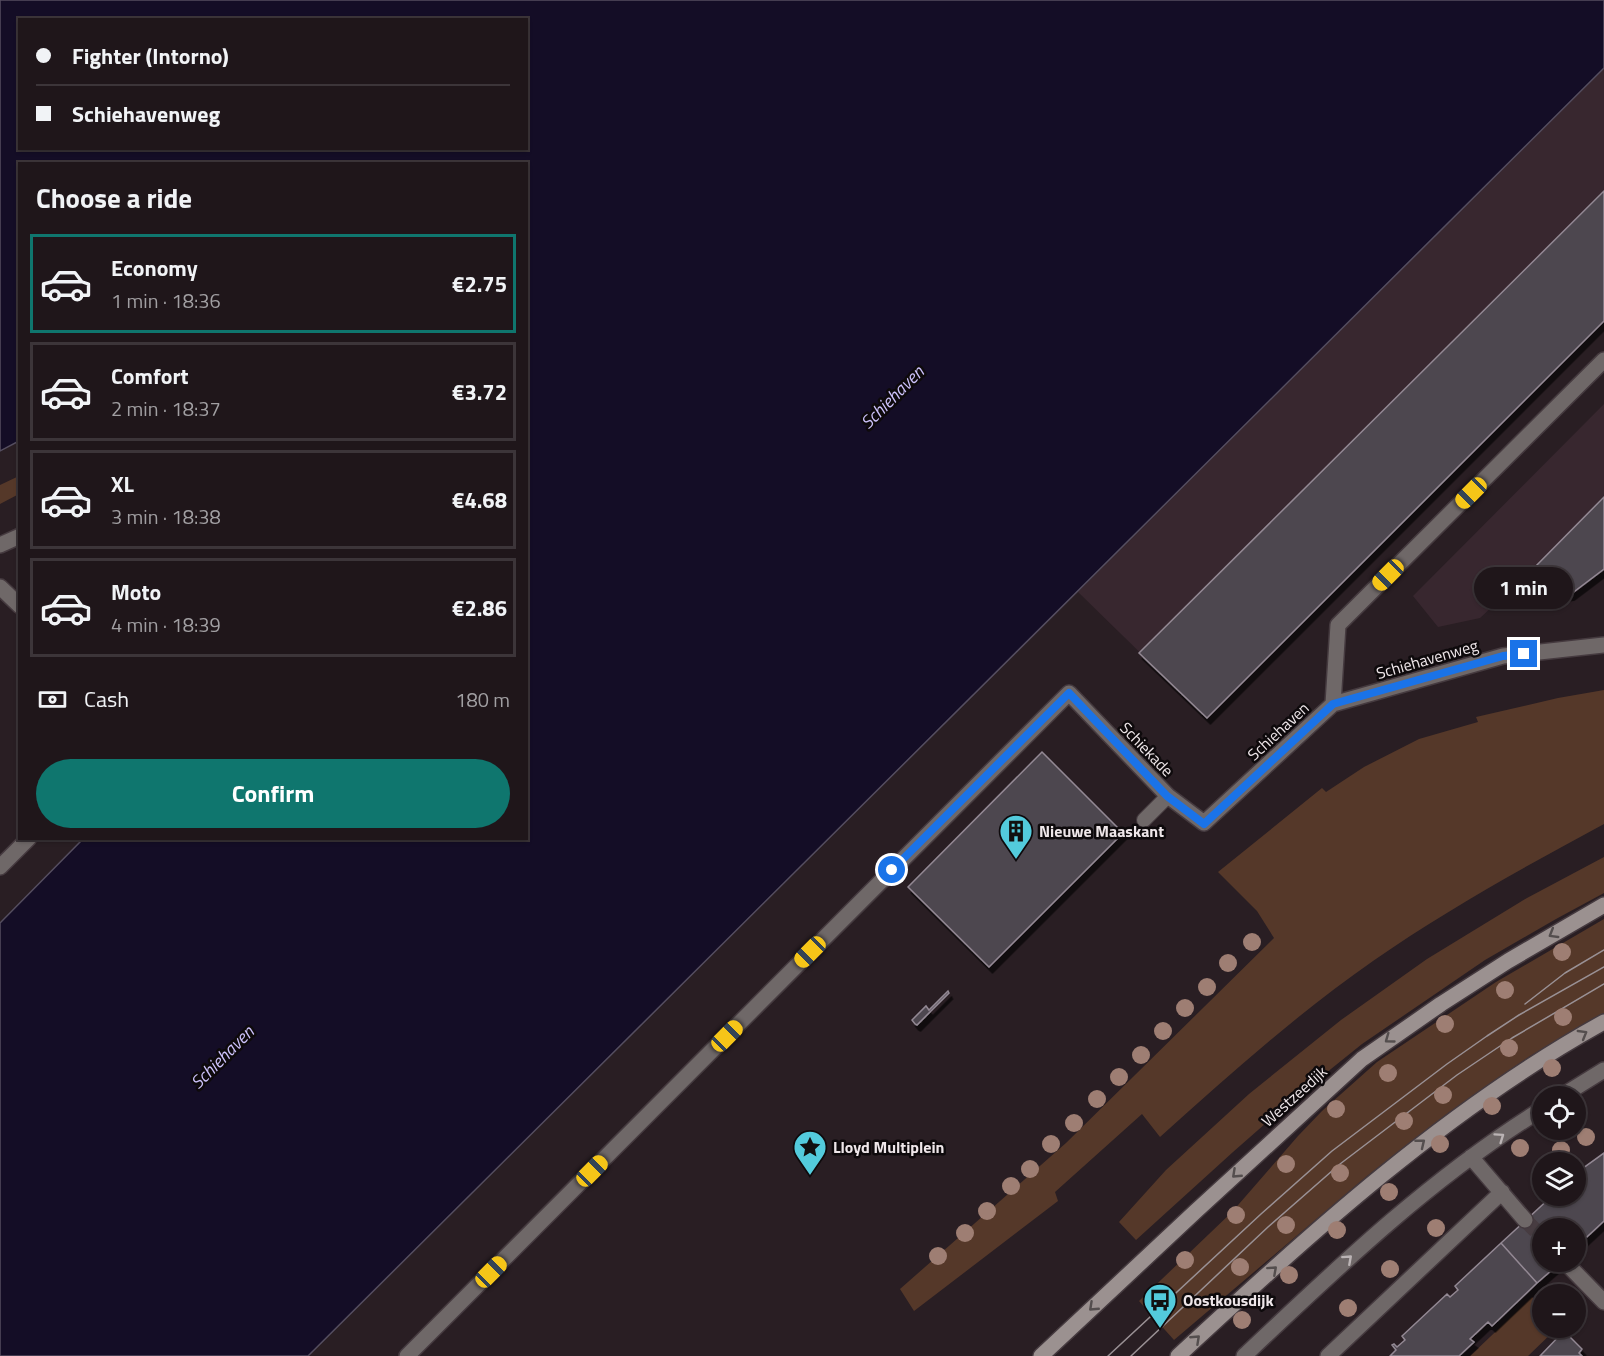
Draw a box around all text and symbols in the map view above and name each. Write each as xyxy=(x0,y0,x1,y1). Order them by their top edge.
text: Fighter (Intorno) xyxy=(72,39,229,73)
text: Schiehavenweg xyxy=(72,97,220,131)
text: Choose a ride xyxy=(36,177,192,218)
text: Economy xyxy=(111,251,198,285)
icon: car xyxy=(39,257,93,311)
text: €2.75 xyxy=(452,267,507,301)
text: 1 min · 18:36 xyxy=(111,285,221,316)
water label: Schiehaven xyxy=(854,358,931,435)
text: Comfort xyxy=(111,359,189,393)
icon: car xyxy=(39,365,93,419)
text: €3.72 xyxy=(452,375,507,409)
text: 2 min · 18:37 xyxy=(111,393,221,424)
text: XL xyxy=(111,467,134,501)
icon: car xyxy=(39,473,93,527)
car xyxy=(1452,474,1490,512)
text: €4.68 xyxy=(452,483,507,517)
text: 3 min · 18:38 xyxy=(111,501,221,532)
car xyxy=(1369,556,1407,594)
callout: 1 min xyxy=(1474,567,1574,609)
text: 1 min xyxy=(1499,572,1548,603)
text: Moto xyxy=(111,575,161,609)
icon: car xyxy=(39,581,93,635)
text: €2.86 xyxy=(452,591,507,625)
text: 4 min · 18:39 xyxy=(111,609,221,640)
street label: Schiehavenweg xyxy=(1373,633,1481,685)
route end xyxy=(1510,640,1537,667)
text: Cash xyxy=(84,682,129,716)
icon: cash xyxy=(36,683,69,716)
text: 180 m xyxy=(455,684,510,715)
street label: Schiehaven xyxy=(1242,696,1314,766)
street label: Schiekade xyxy=(1115,716,1179,782)
button: Confirm xyxy=(36,759,510,828)
building icon: Nieuwe Maaskant xyxy=(998,813,1034,860)
place label: Nieuwe Maaskant xyxy=(1039,819,1164,843)
route start xyxy=(878,856,905,883)
one-way arrow xyxy=(1549,926,1559,938)
car xyxy=(791,933,829,971)
car xyxy=(708,1017,746,1055)
water label: Schiehaven xyxy=(184,1018,261,1095)
one-way arrow xyxy=(1577,1030,1587,1042)
one-way arrow xyxy=(1385,1032,1396,1043)
street label: Westzeedijk xyxy=(1256,1060,1333,1132)
map controls xyxy=(1532,1086,1586,1338)
button: locate xyxy=(1532,1086,1586,1140)
place icon: Lloyd Multiplein xyxy=(792,1129,828,1176)
one-way arrow xyxy=(1494,1133,1505,1144)
place label: Lloyd Multiplein xyxy=(833,1135,944,1159)
one-way arrow xyxy=(1414,1139,1425,1150)
car xyxy=(573,1152,611,1190)
button: layers xyxy=(1532,1152,1586,1206)
one-way arrow xyxy=(1232,1167,1243,1178)
button: + xyxy=(1532,1218,1586,1272)
car xyxy=(472,1253,510,1291)
one-way arrow xyxy=(1341,1255,1352,1266)
one-way arrow xyxy=(1266,1266,1277,1277)
bus stop icon: Oostkousdijk xyxy=(1142,1282,1178,1329)
button: − xyxy=(1532,1284,1586,1338)
place label: Oostkousdijk xyxy=(1183,1288,1274,1312)
one-way arrow xyxy=(1090,1300,1100,1311)
one-way arrow xyxy=(1189,1335,1199,1346)

